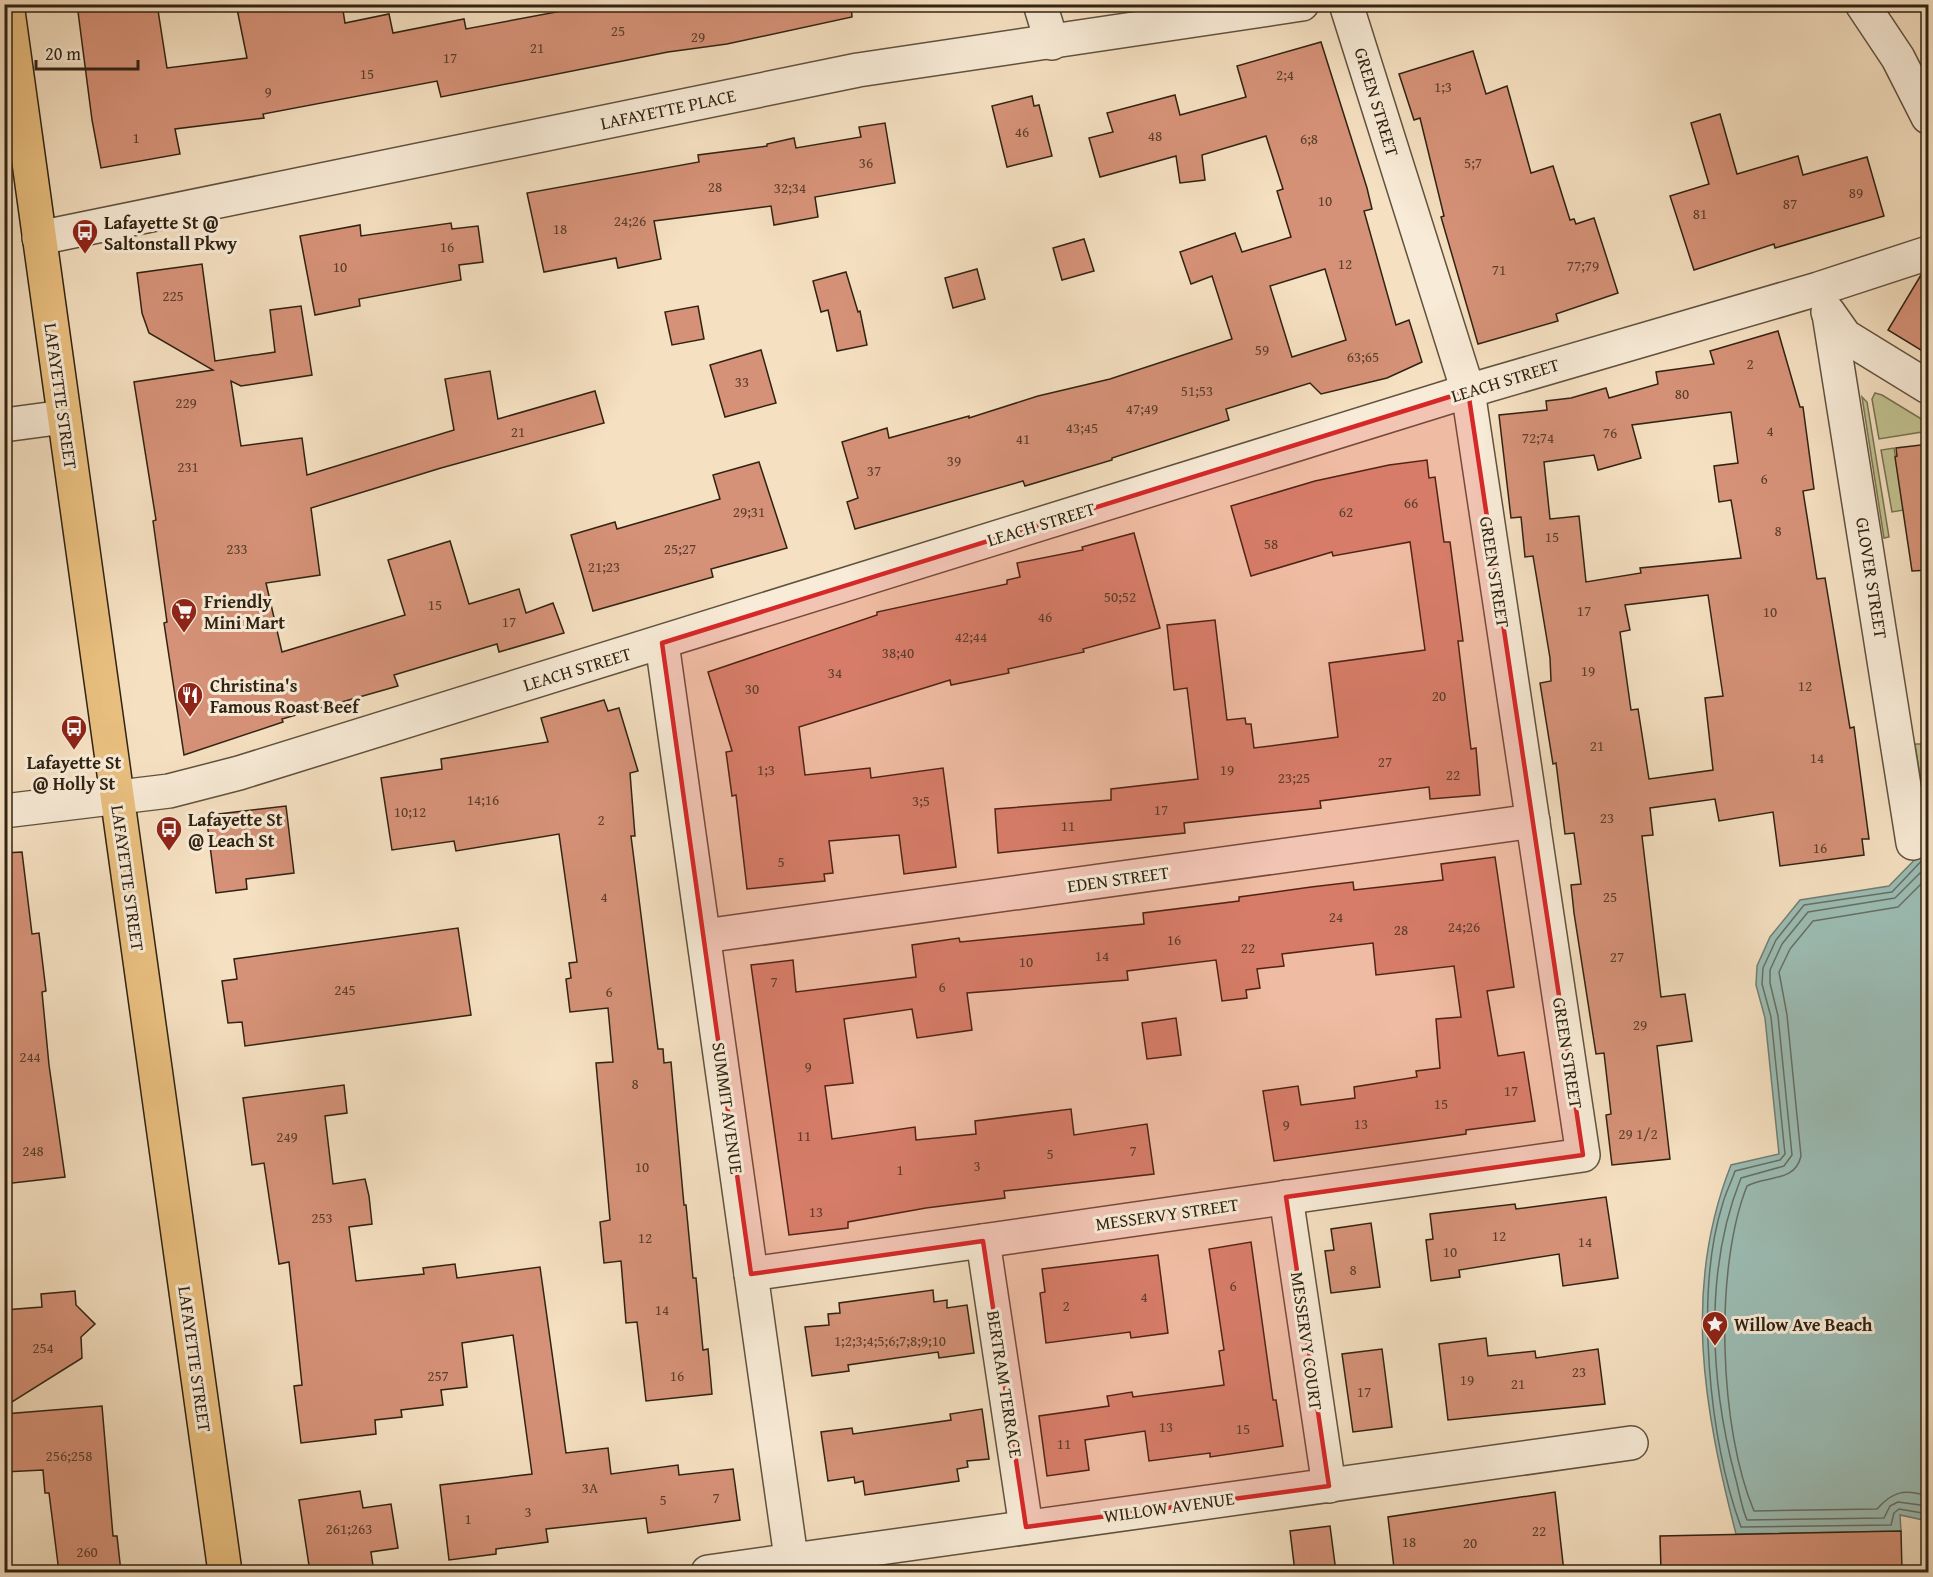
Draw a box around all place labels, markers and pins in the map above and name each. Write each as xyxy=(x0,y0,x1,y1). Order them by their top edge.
place label: Lafayette St @ Saltonstall Pkwy xyxy=(104,209,238,257)
bus stop icon: Lafayette St @ Saltonstall Pkwy xyxy=(70,217,100,255)
place label: Friendly Mini Mart xyxy=(204,588,285,636)
supermarket icon: Friendly Mini Mart xyxy=(169,596,199,634)
place label: Christina's Famous Roast Beef xyxy=(210,672,361,720)
restaurant icon: Christina's Famous Roast Beef xyxy=(175,680,205,718)
bus stop icon: Lafayette St @ Holly St xyxy=(59,713,89,751)
place label: Lafayette St @ Holly St xyxy=(27,749,121,797)
place label: Lafayette St @ Leach St xyxy=(188,806,283,854)
bus stop icon: Lafayette St @ Leach St xyxy=(154,814,184,852)
place icon: Willow Ave Beach xyxy=(1700,1309,1730,1347)
place label: Willow Ave Beach xyxy=(1734,1311,1873,1338)

